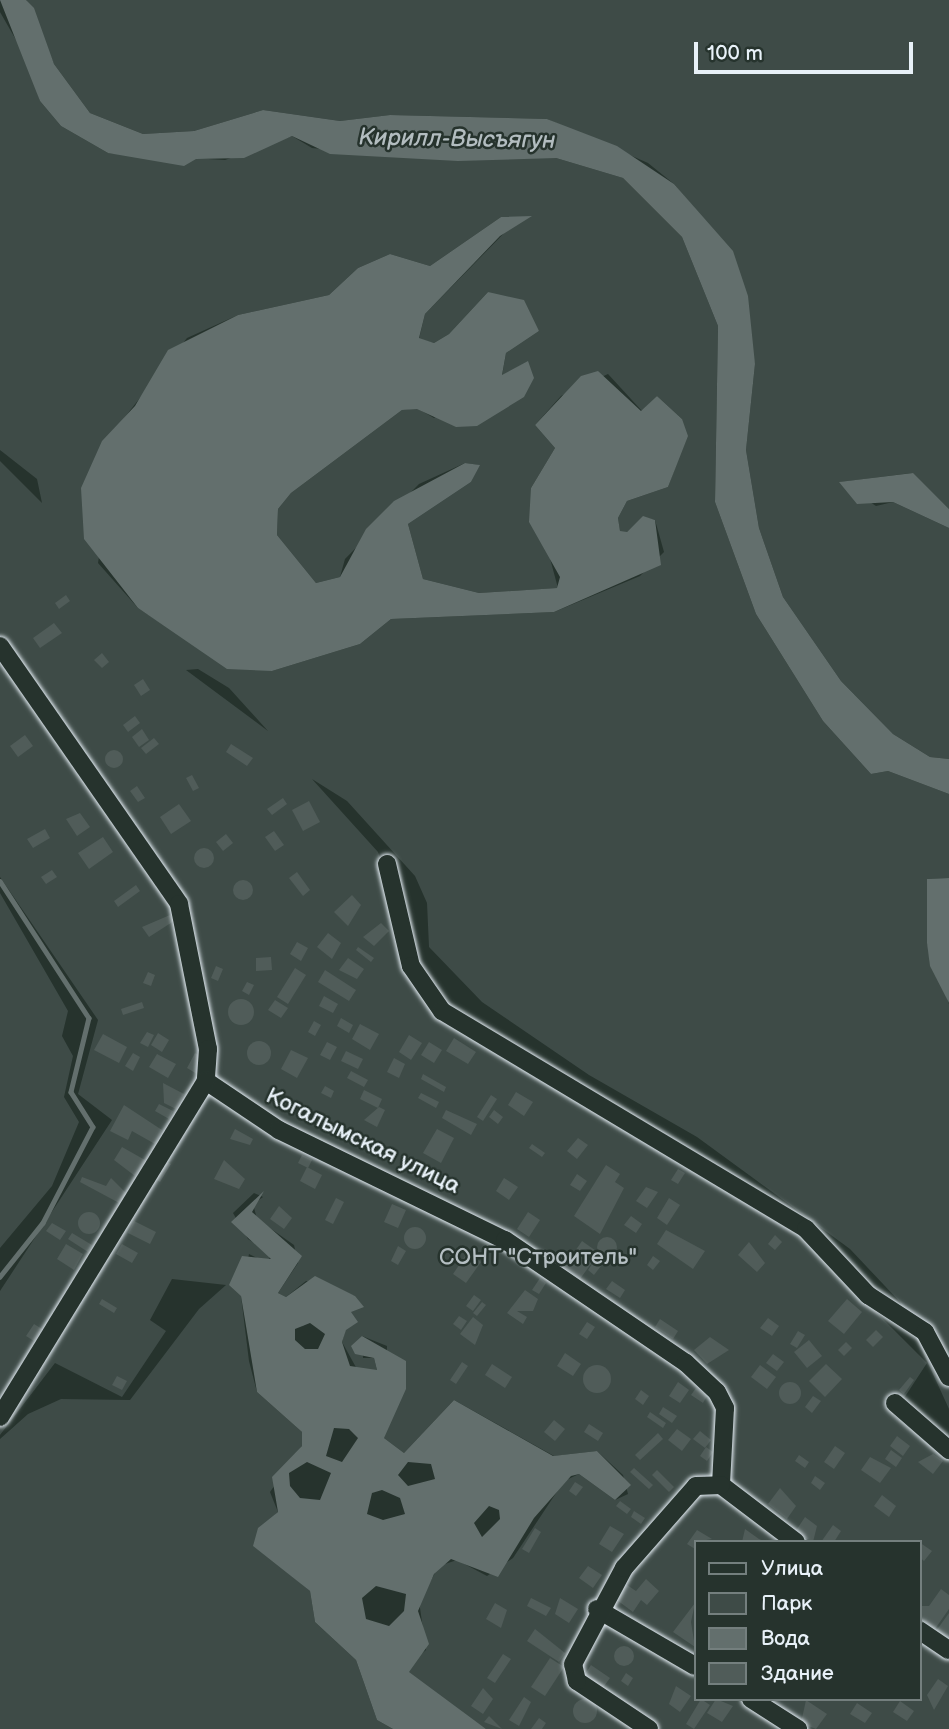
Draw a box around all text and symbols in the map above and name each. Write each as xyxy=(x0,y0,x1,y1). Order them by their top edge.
scale bar xyxy=(697,28,916,72)
text: 100 m xyxy=(707,41,763,66)
water label: Кирилл-Высъягун xyxy=(358,123,556,155)
street label: Когалымская улица xyxy=(261,1082,465,1200)
park label: СОНТ "Строитель" xyxy=(439,1243,637,1271)
legend xyxy=(694,1540,921,1701)
text: Улица xyxy=(761,1556,823,1581)
text: Парк xyxy=(761,1591,812,1616)
text: Вода xyxy=(761,1626,810,1651)
text: Здание xyxy=(761,1661,834,1686)

